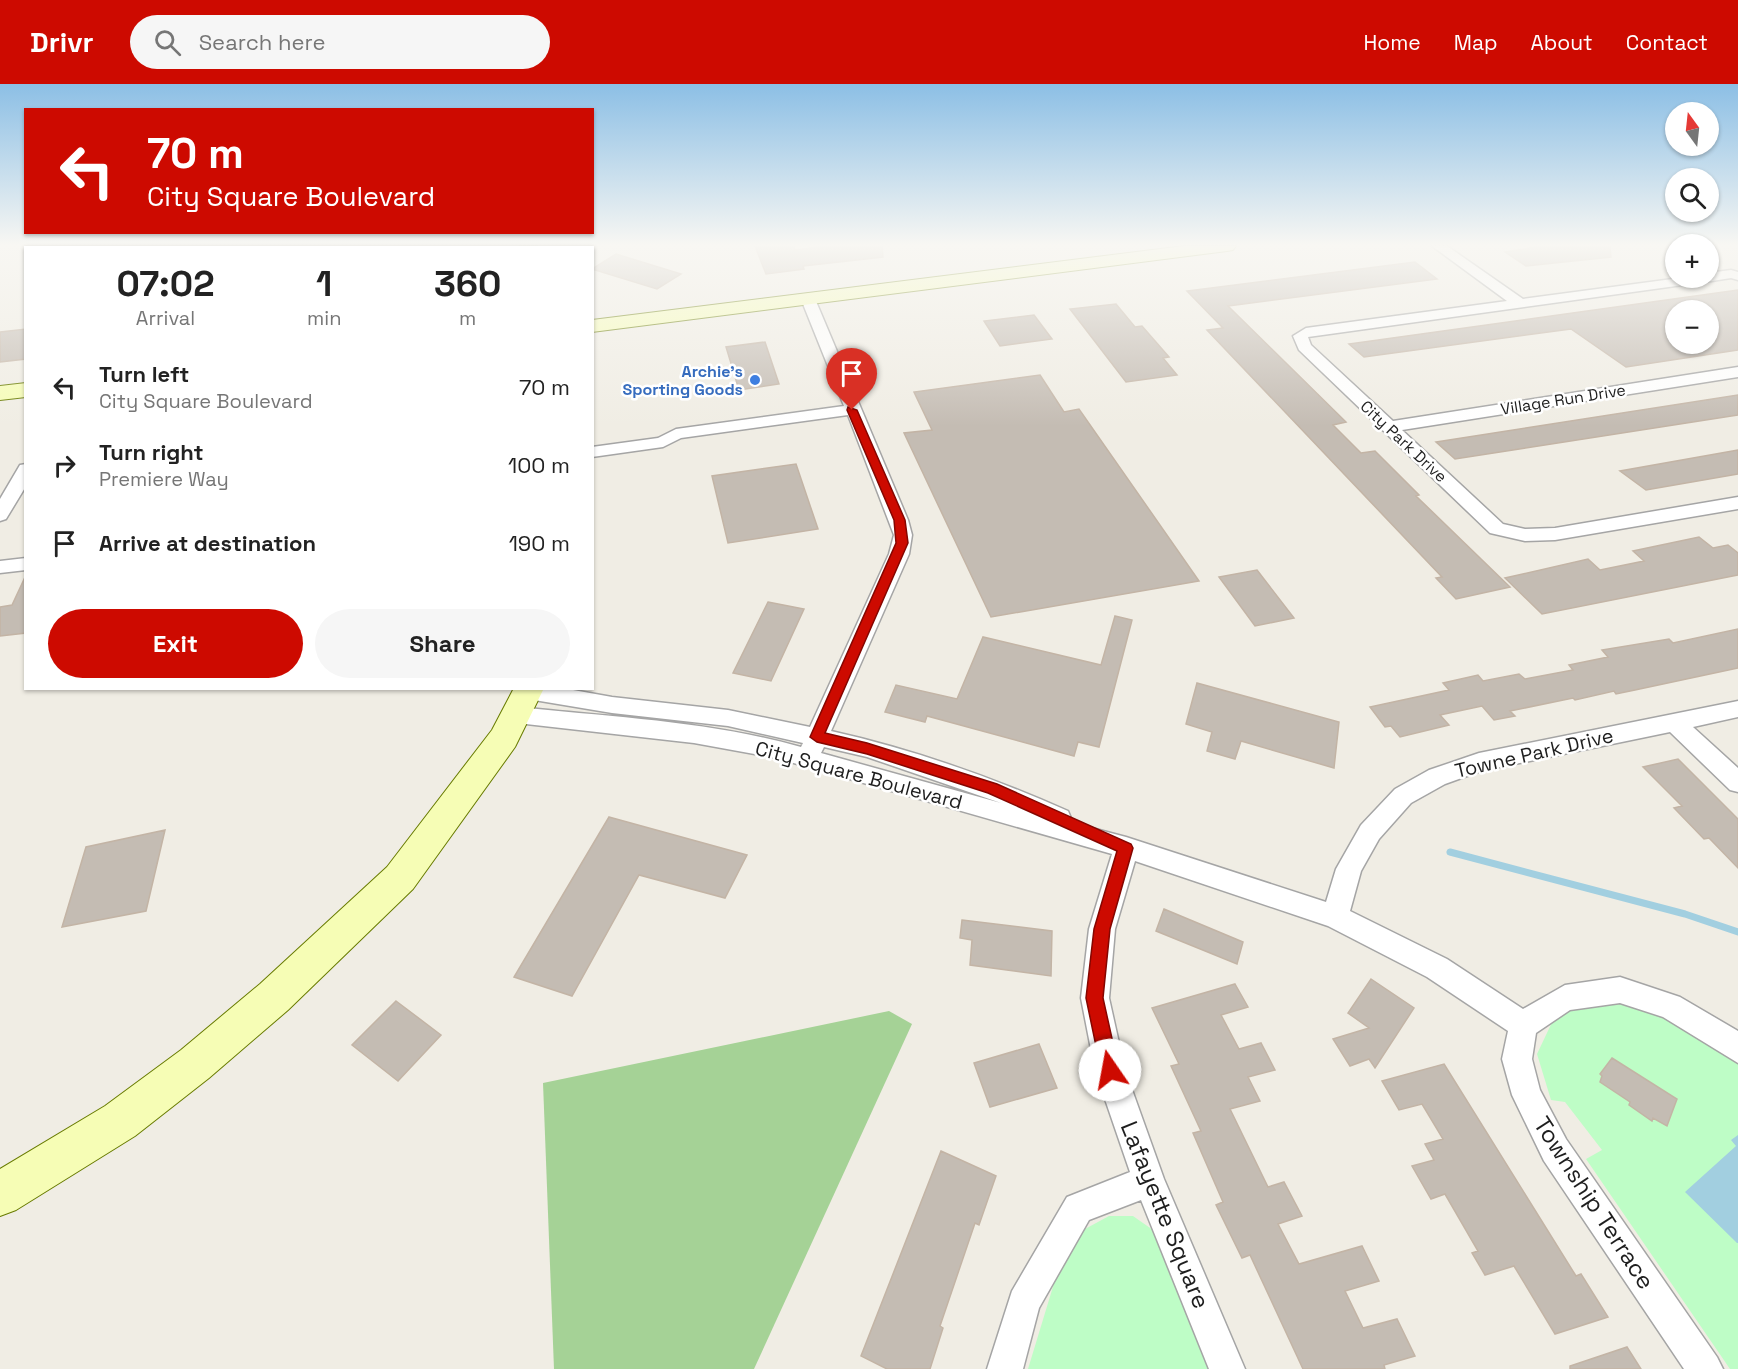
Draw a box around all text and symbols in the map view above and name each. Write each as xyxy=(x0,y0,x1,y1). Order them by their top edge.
search box xyxy=(130,15,550,69)
text: Drivr xyxy=(30,24,94,60)
icon: search xyxy=(151,26,184,59)
text: Search here xyxy=(199,28,325,56)
text: Home xyxy=(1363,29,1421,56)
text: Map xyxy=(1454,29,1498,56)
text: About xyxy=(1531,29,1593,56)
text: Contact xyxy=(1626,29,1708,56)
north arrow xyxy=(1665,102,1719,156)
map controls xyxy=(1665,102,1719,354)
text: 70 m xyxy=(147,127,244,180)
icon: left xyxy=(48,132,126,210)
button: search xyxy=(1665,168,1719,222)
text: City Square Boulevard xyxy=(147,179,435,214)
button: + xyxy=(1665,234,1719,288)
text: 07:02 xyxy=(117,261,215,307)
text: 1 xyxy=(316,261,332,307)
text: 360 xyxy=(434,261,501,307)
button: − xyxy=(1665,300,1719,354)
text: Arrival xyxy=(136,305,195,331)
text: min xyxy=(307,305,341,331)
text: m xyxy=(459,305,476,331)
pin xyxy=(826,348,877,410)
icon: arrive xyxy=(835,357,868,390)
text: Turn left xyxy=(99,360,189,388)
place label: Archie's Sporting Goods xyxy=(623,361,743,400)
icon: left xyxy=(48,371,81,404)
text: 70 m xyxy=(519,373,570,401)
marker: Archie's Sporting Goods xyxy=(748,373,762,387)
street label: Village Run Drive xyxy=(1499,379,1627,420)
text: City Square Boulevard xyxy=(99,388,313,414)
street label: City Park Drive xyxy=(1356,396,1451,487)
text: Turn right xyxy=(99,438,204,466)
icon: right xyxy=(48,449,81,482)
text: 100 m xyxy=(508,451,570,479)
text: Premiere Way xyxy=(99,466,229,492)
icon: arrive xyxy=(48,527,81,560)
text: Arrive at destination xyxy=(99,529,316,557)
text: 190 m xyxy=(509,529,570,557)
button: Exit xyxy=(48,609,303,678)
button: Share xyxy=(315,609,570,678)
street label: Towne Park Drive xyxy=(1452,722,1616,784)
street label: City Square Boulevard xyxy=(753,735,965,815)
position arrow xyxy=(1078,1038,1142,1102)
street label: Township Terrace xyxy=(1527,1110,1662,1295)
street label: Lafayette Square xyxy=(1114,1117,1217,1313)

